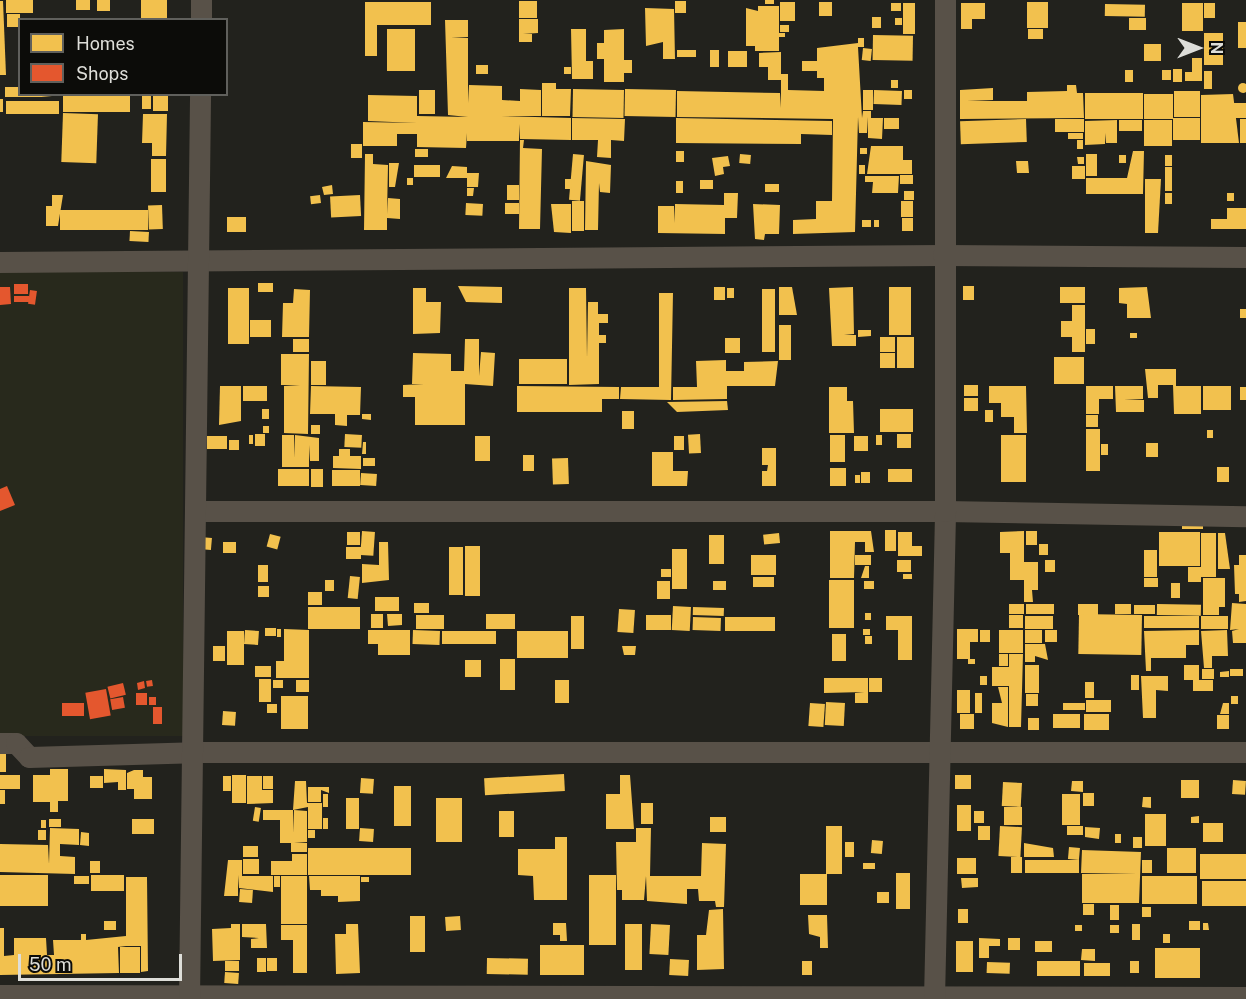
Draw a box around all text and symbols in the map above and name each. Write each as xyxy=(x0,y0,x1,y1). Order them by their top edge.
legend xyxy=(18,18,228,96)
north arrow xyxy=(1168,18,1228,78)
text: Homes xyxy=(76,33,135,54)
text: N xyxy=(1207,42,1226,54)
text: Shops xyxy=(76,63,128,84)
scale bar xyxy=(21,942,184,980)
text: 50 m xyxy=(29,954,72,975)

